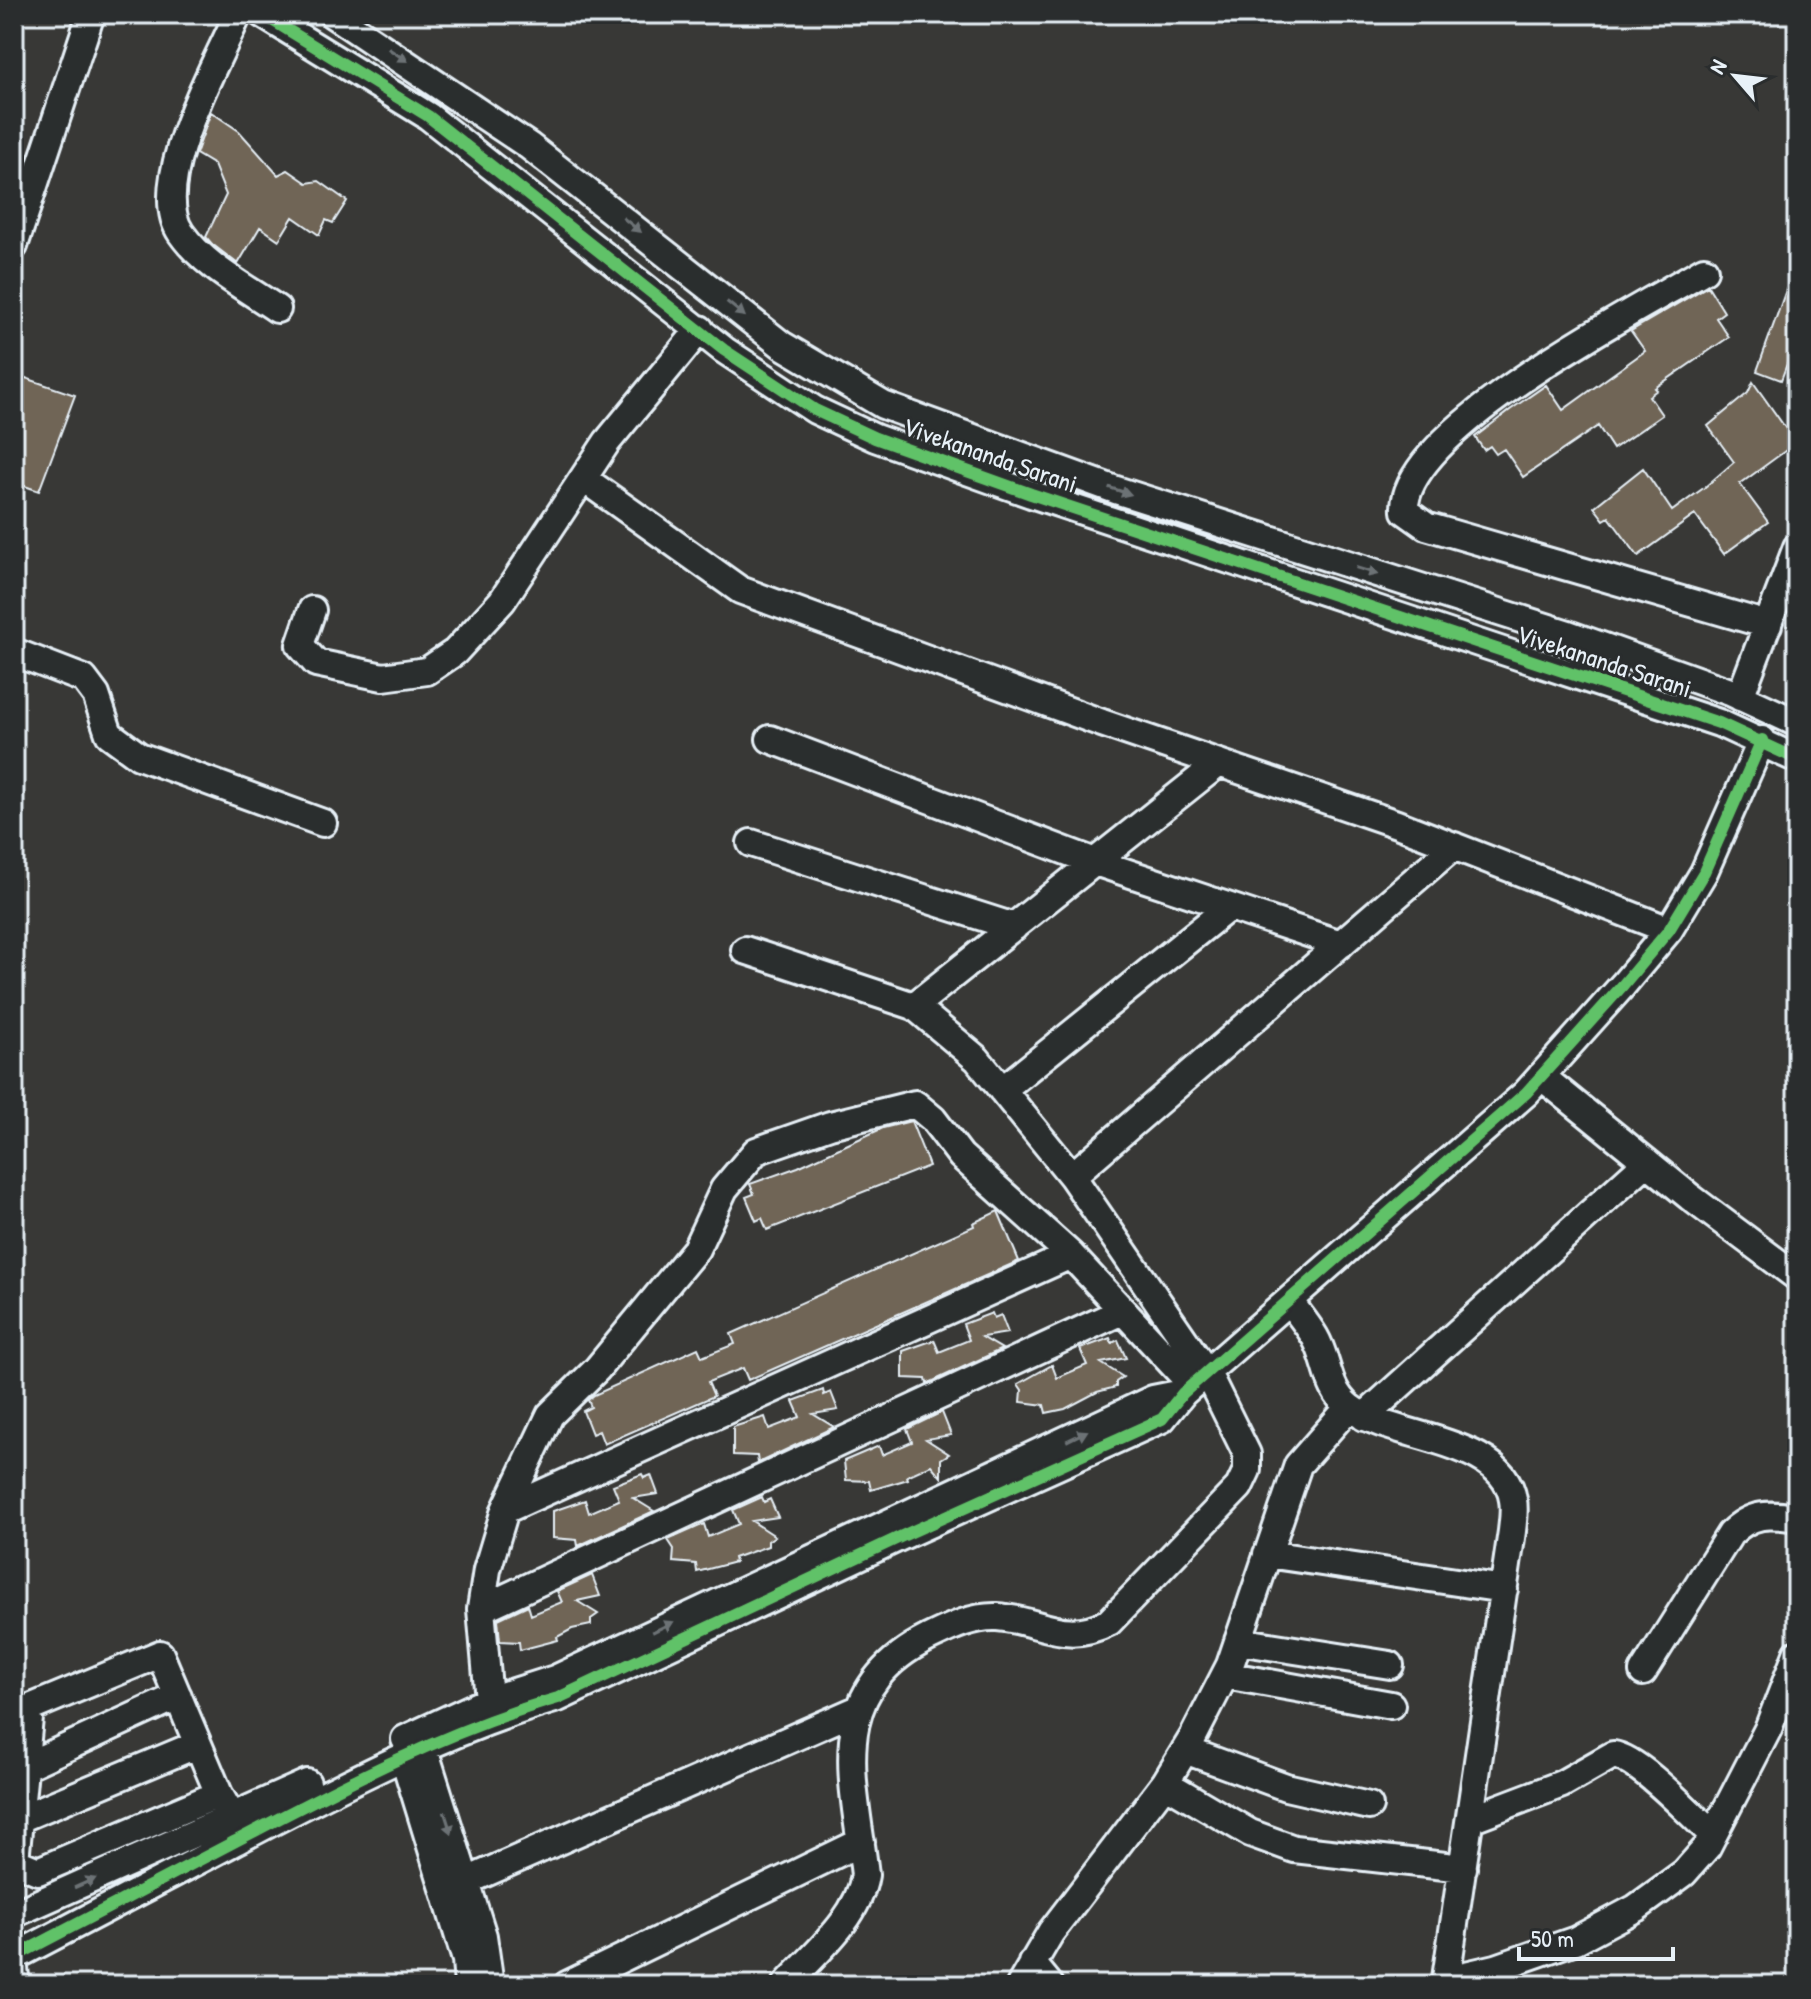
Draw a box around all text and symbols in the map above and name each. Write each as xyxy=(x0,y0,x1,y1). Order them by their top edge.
north arrow xyxy=(1695,36,1775,116)
one-way arrow xyxy=(387,48,409,62)
text: N xyxy=(1701,54,1733,79)
one-way arrow xyxy=(622,216,642,233)
one-way arrow xyxy=(726,300,746,317)
street label: Vivekananda Sarani xyxy=(898,408,1082,501)
one-way arrow xyxy=(1108,486,1132,498)
one-way arrow xyxy=(1356,565,1380,578)
street label: Vivekananda Sarani xyxy=(1512,616,1696,705)
one-way arrow xyxy=(1065,1430,1088,1443)
one-way arrow xyxy=(651,1620,674,1634)
one-way arrow xyxy=(443,1812,455,1836)
one-way arrow xyxy=(74,1876,97,1890)
scale bar xyxy=(1519,1911,1673,1961)
text: 50 m xyxy=(1531,1922,1574,1954)

